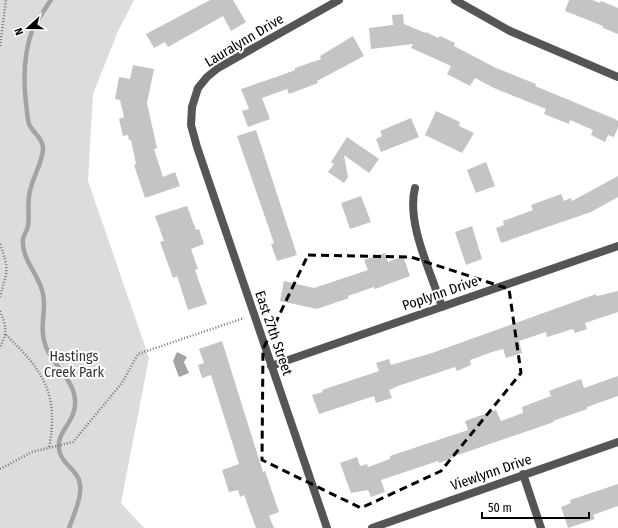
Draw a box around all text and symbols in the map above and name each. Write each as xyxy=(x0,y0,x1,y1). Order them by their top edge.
north arrow xyxy=(8,8,48,48)
street label: Lauralynn Drive xyxy=(202,10,287,71)
text: N xyxy=(12,26,26,37)
street label: Poplynn Drive xyxy=(400,273,480,314)
street label: East 27th Street xyxy=(251,289,296,378)
park label: Hastings Creek Park xyxy=(44,348,104,381)
street label: Viewlynn Drive xyxy=(449,451,534,494)
scale bar xyxy=(482,494,589,520)
text: 50 m xyxy=(488,501,512,515)

